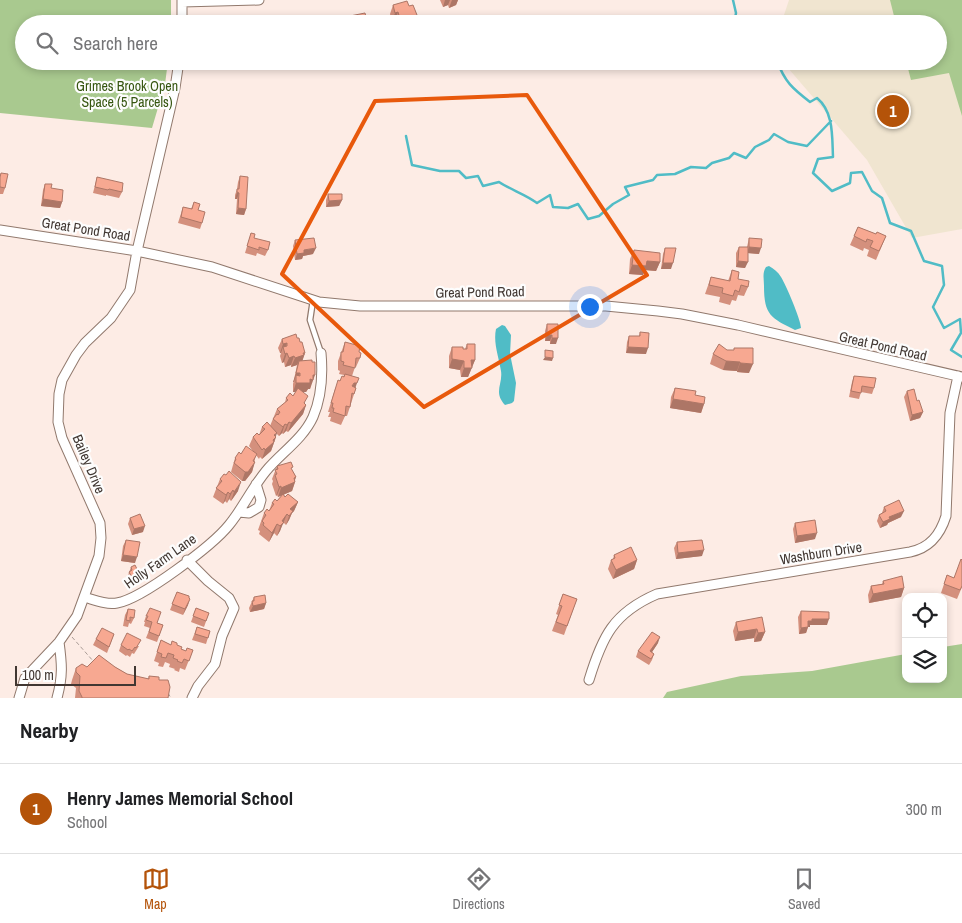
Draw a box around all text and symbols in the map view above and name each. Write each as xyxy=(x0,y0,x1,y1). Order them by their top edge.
search box xyxy=(15,15,947,70)
icon: search xyxy=(33,29,61,57)
text: Search here xyxy=(73,30,158,56)
park label: Grimes Brook Open Space (5 Parcels) xyxy=(76,77,178,111)
pin: 1 xyxy=(877,92,909,130)
street label: Great Pond Road xyxy=(40,213,132,245)
street label: Great Pond Road xyxy=(435,282,525,302)
your location xyxy=(577,294,603,320)
street label: Great Pond Road xyxy=(837,327,929,365)
street label: Bailey Drive xyxy=(68,432,110,496)
street label: Holly Farm Lane xyxy=(121,530,199,592)
street label: Washburn Drive xyxy=(779,538,863,568)
map controls xyxy=(902,593,947,683)
button: locate xyxy=(902,593,947,638)
button: layers xyxy=(902,638,947,683)
scale bar xyxy=(15,663,136,686)
text: 100 m xyxy=(22,666,54,684)
text: Nearby xyxy=(20,716,78,745)
text: Henry James Memorial School xyxy=(67,785,293,811)
text: 1 xyxy=(32,798,40,820)
text: 300 m xyxy=(906,798,942,820)
text: School xyxy=(67,811,107,833)
tab: Map xyxy=(142,865,170,913)
tab: Directions xyxy=(453,865,505,913)
tab: Saved xyxy=(788,865,820,913)

